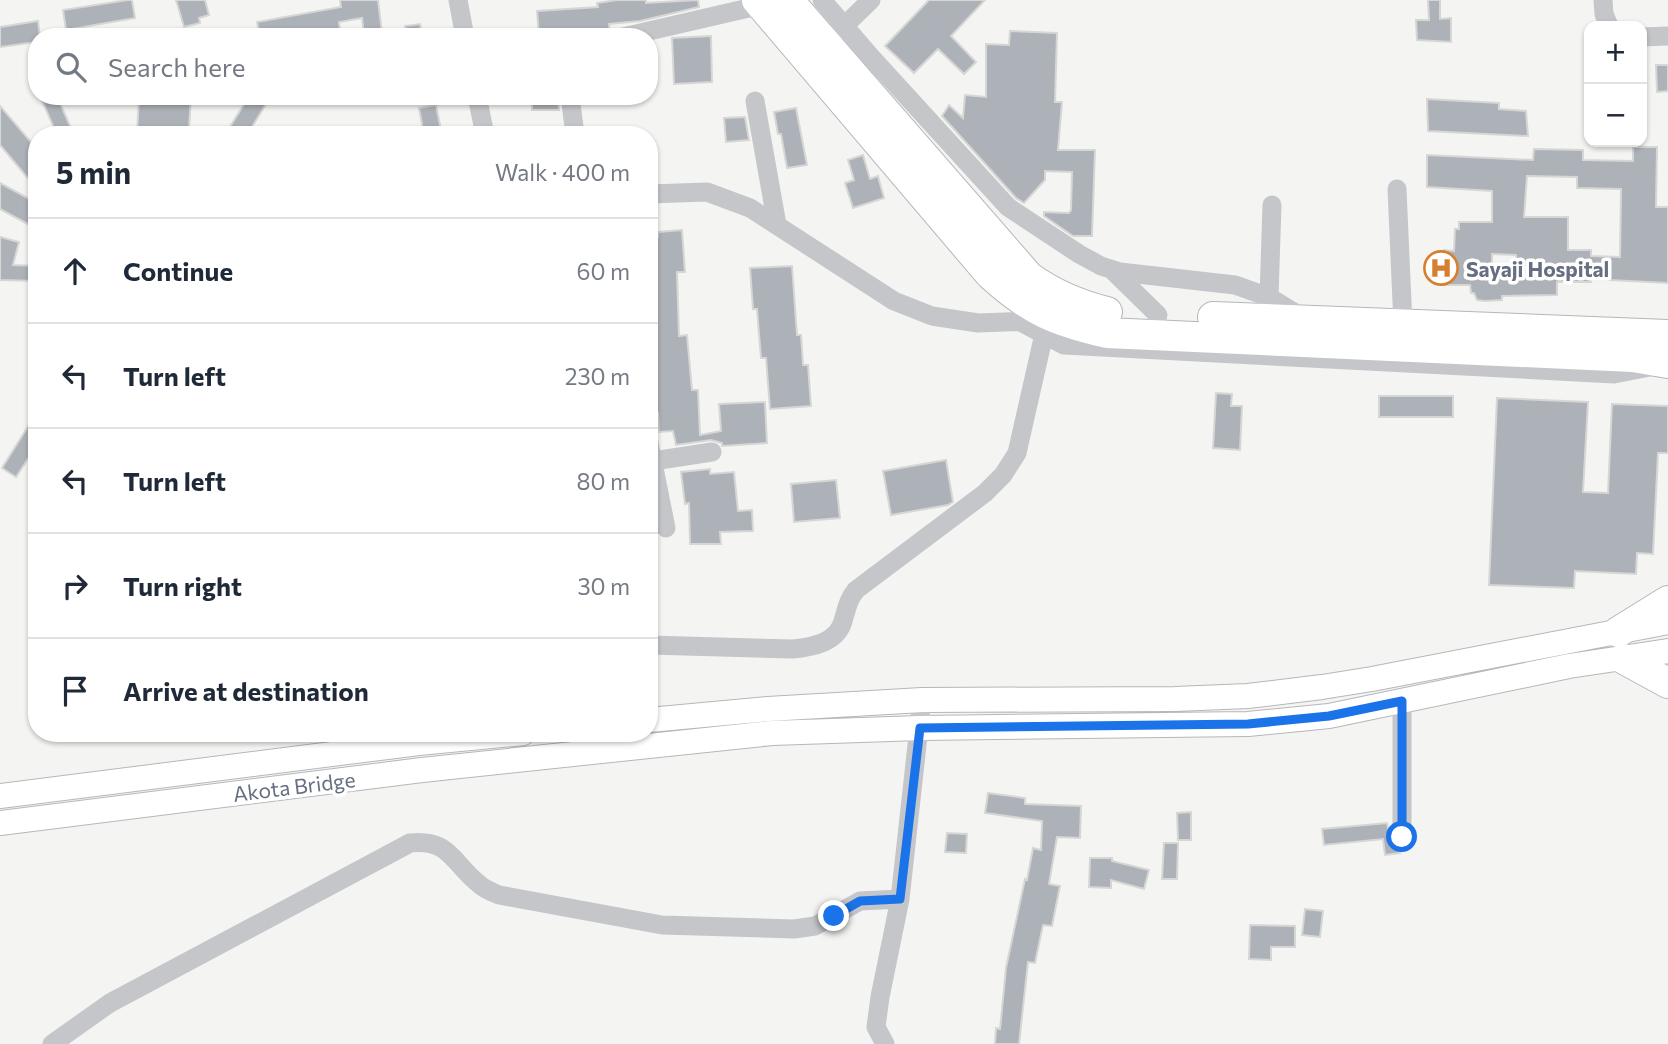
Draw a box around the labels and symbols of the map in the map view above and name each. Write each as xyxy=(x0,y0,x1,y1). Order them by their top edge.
hospital icon: Sayaji Hospital xyxy=(1422,249,1460,287)
place label: Sayaji Hospital xyxy=(1466,256,1609,281)
street label: Akota Bridge xyxy=(231,766,357,806)
route start xyxy=(1386,821,1417,852)
route end xyxy=(818,900,849,931)

